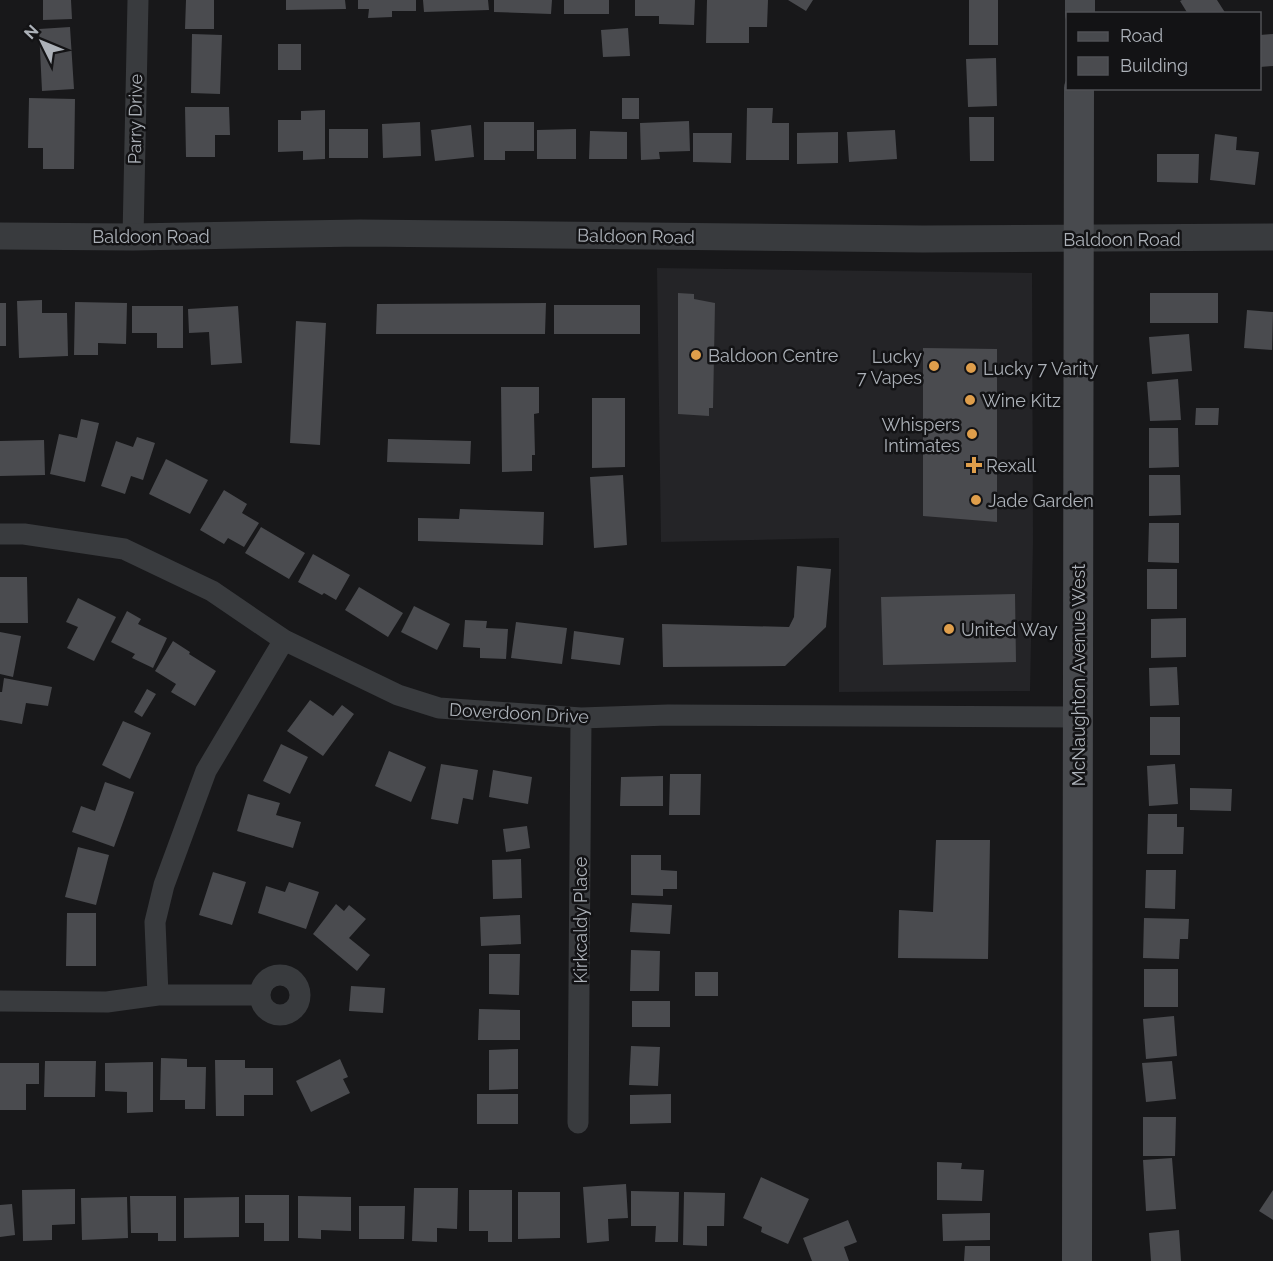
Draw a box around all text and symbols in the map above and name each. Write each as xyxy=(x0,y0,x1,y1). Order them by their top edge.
north arrow xyxy=(12,12,72,72)
legend xyxy=(1066,12,1261,90)
text: N xyxy=(20,21,43,43)
text: Road xyxy=(1120,25,1163,46)
text: Building xyxy=(1120,55,1188,76)
street label: Parry Drive xyxy=(124,73,146,164)
street label: Baldoon Road xyxy=(577,224,695,248)
street label: Baldoon Road xyxy=(92,226,210,247)
street label: Baldoon Road xyxy=(1063,229,1181,250)
place label: Baldoon Centre xyxy=(708,345,839,366)
place label: Lucky 7 Vapes xyxy=(857,346,922,388)
marker: Baldoon Centre xyxy=(689,348,703,362)
place label: Lucky 7 Varity xyxy=(983,358,1098,379)
marker: Lucky 7 Vapes xyxy=(927,359,941,373)
marker: Lucky 7 Varity xyxy=(964,361,978,375)
place label: Wine Kitz xyxy=(982,390,1061,411)
marker: Wine Kitz xyxy=(963,393,977,407)
place label: Whispers Intimates xyxy=(881,414,960,456)
marker: Whispers Intimates xyxy=(965,427,979,441)
place label: Rexall xyxy=(986,455,1036,476)
marker: Rexall xyxy=(967,458,981,472)
place label: Jade Garden xyxy=(988,490,1094,511)
marker: Jade Garden xyxy=(969,493,983,507)
street label: McNaughton Avenue West xyxy=(1068,564,1089,786)
place label: United Way xyxy=(961,619,1058,640)
marker: United Way xyxy=(942,622,956,636)
street label: Doverdoon Drive xyxy=(449,699,590,727)
street label: Kirkcaldy Place xyxy=(570,856,591,983)

